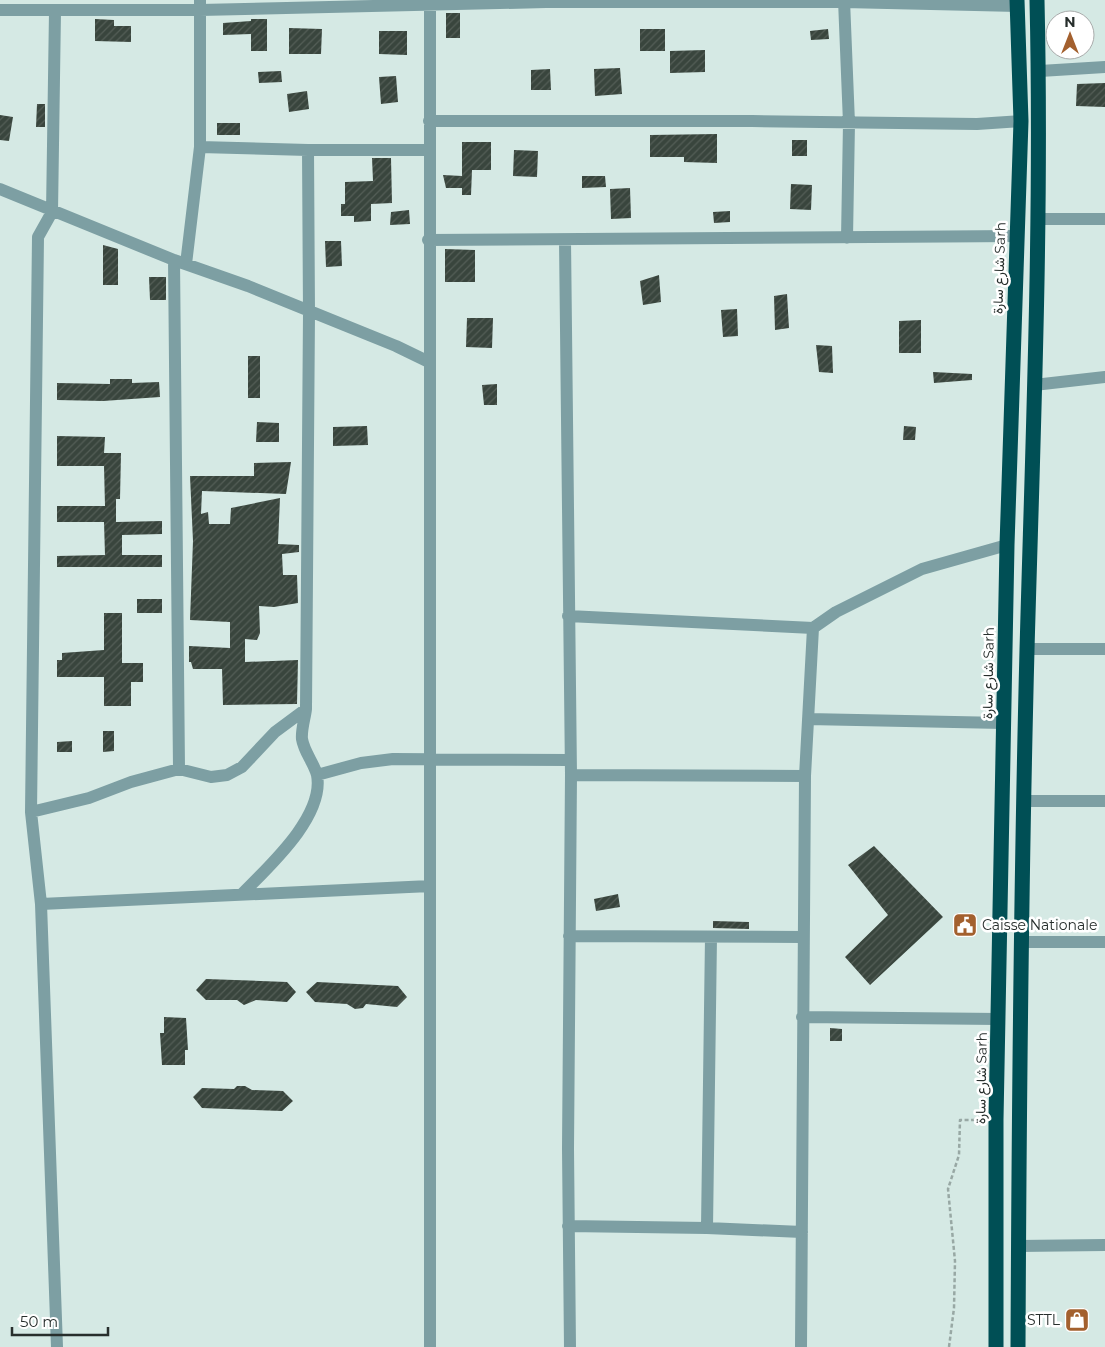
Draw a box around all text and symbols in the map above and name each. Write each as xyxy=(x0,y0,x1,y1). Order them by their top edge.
north arrow xyxy=(1045,10,1095,60)
text: N xyxy=(1064,13,1076,31)
street label: شارع سارة Sarh xyxy=(988,222,1012,314)
street label: شارع سارة Sarh xyxy=(978,627,1000,719)
public building icon: Caisse Nationale xyxy=(952,912,978,938)
place label: Caisse Nationale xyxy=(982,916,1097,934)
street label: شارع سارة Sarh xyxy=(971,1032,993,1124)
scale bar xyxy=(12,1304,109,1336)
shop icon: STTL xyxy=(1064,1307,1090,1333)
place label: STTL xyxy=(1027,1311,1061,1329)
text: 50 m xyxy=(20,1312,58,1331)

